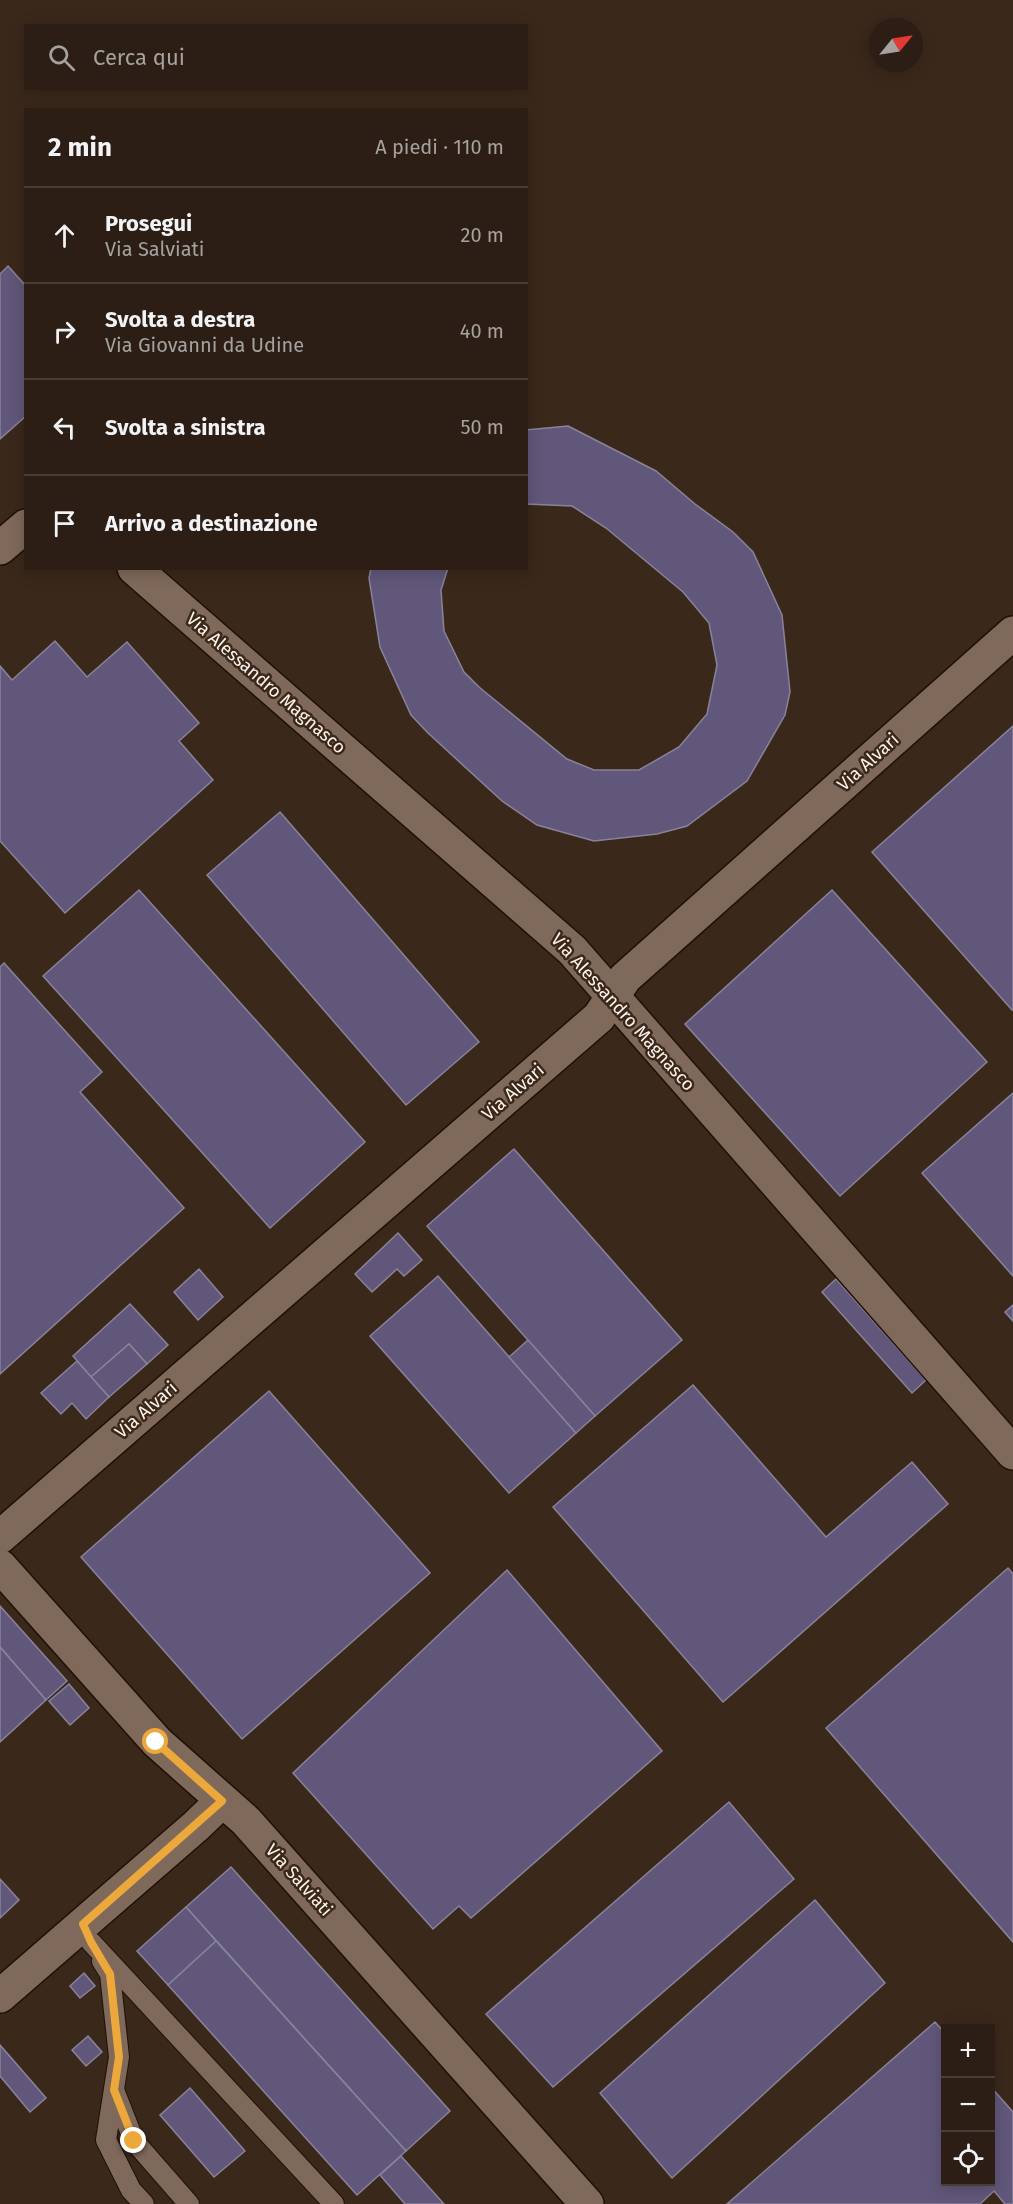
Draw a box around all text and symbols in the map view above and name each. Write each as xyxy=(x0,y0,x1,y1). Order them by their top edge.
north arrow xyxy=(869,18,923,72)
search box xyxy=(24,24,528,90)
icon: search xyxy=(45,41,78,74)
text: Cerca qui xyxy=(93,44,185,71)
text: 2 min xyxy=(48,132,112,163)
text: A piedi · 110 m xyxy=(375,135,504,159)
text: Prosegui xyxy=(105,210,192,237)
icon: ahead xyxy=(48,219,81,252)
text: 20 m xyxy=(461,223,504,247)
text: Via Salviati xyxy=(105,237,204,261)
text: Svolta a destra xyxy=(105,306,255,333)
icon: right xyxy=(48,315,81,348)
text: 40 m xyxy=(460,319,504,343)
text: Via Giovanni da Udine xyxy=(105,333,304,357)
icon: left xyxy=(48,411,81,444)
text: Svolta a sinistra xyxy=(105,414,266,441)
text: 50 m xyxy=(460,415,504,439)
icon: arrive xyxy=(48,507,81,540)
text: Arrivo a destinazione xyxy=(105,510,318,537)
street label: Via Alessandro Magnasco xyxy=(182,608,350,758)
street label: Via Alvari xyxy=(833,729,903,795)
street label: Via Alessandro Magnasco xyxy=(546,929,700,1095)
street label: Via Alvari xyxy=(477,1059,549,1125)
street label: Via Alvari xyxy=(110,1377,182,1443)
route start xyxy=(142,1728,168,1754)
street label: Via Salviati xyxy=(261,1839,337,1921)
map controls xyxy=(941,2024,995,2186)
button: + xyxy=(941,2024,995,2078)
button: − xyxy=(941,2078,995,2132)
route end xyxy=(120,2127,146,2153)
button: locate xyxy=(941,2132,995,2186)

